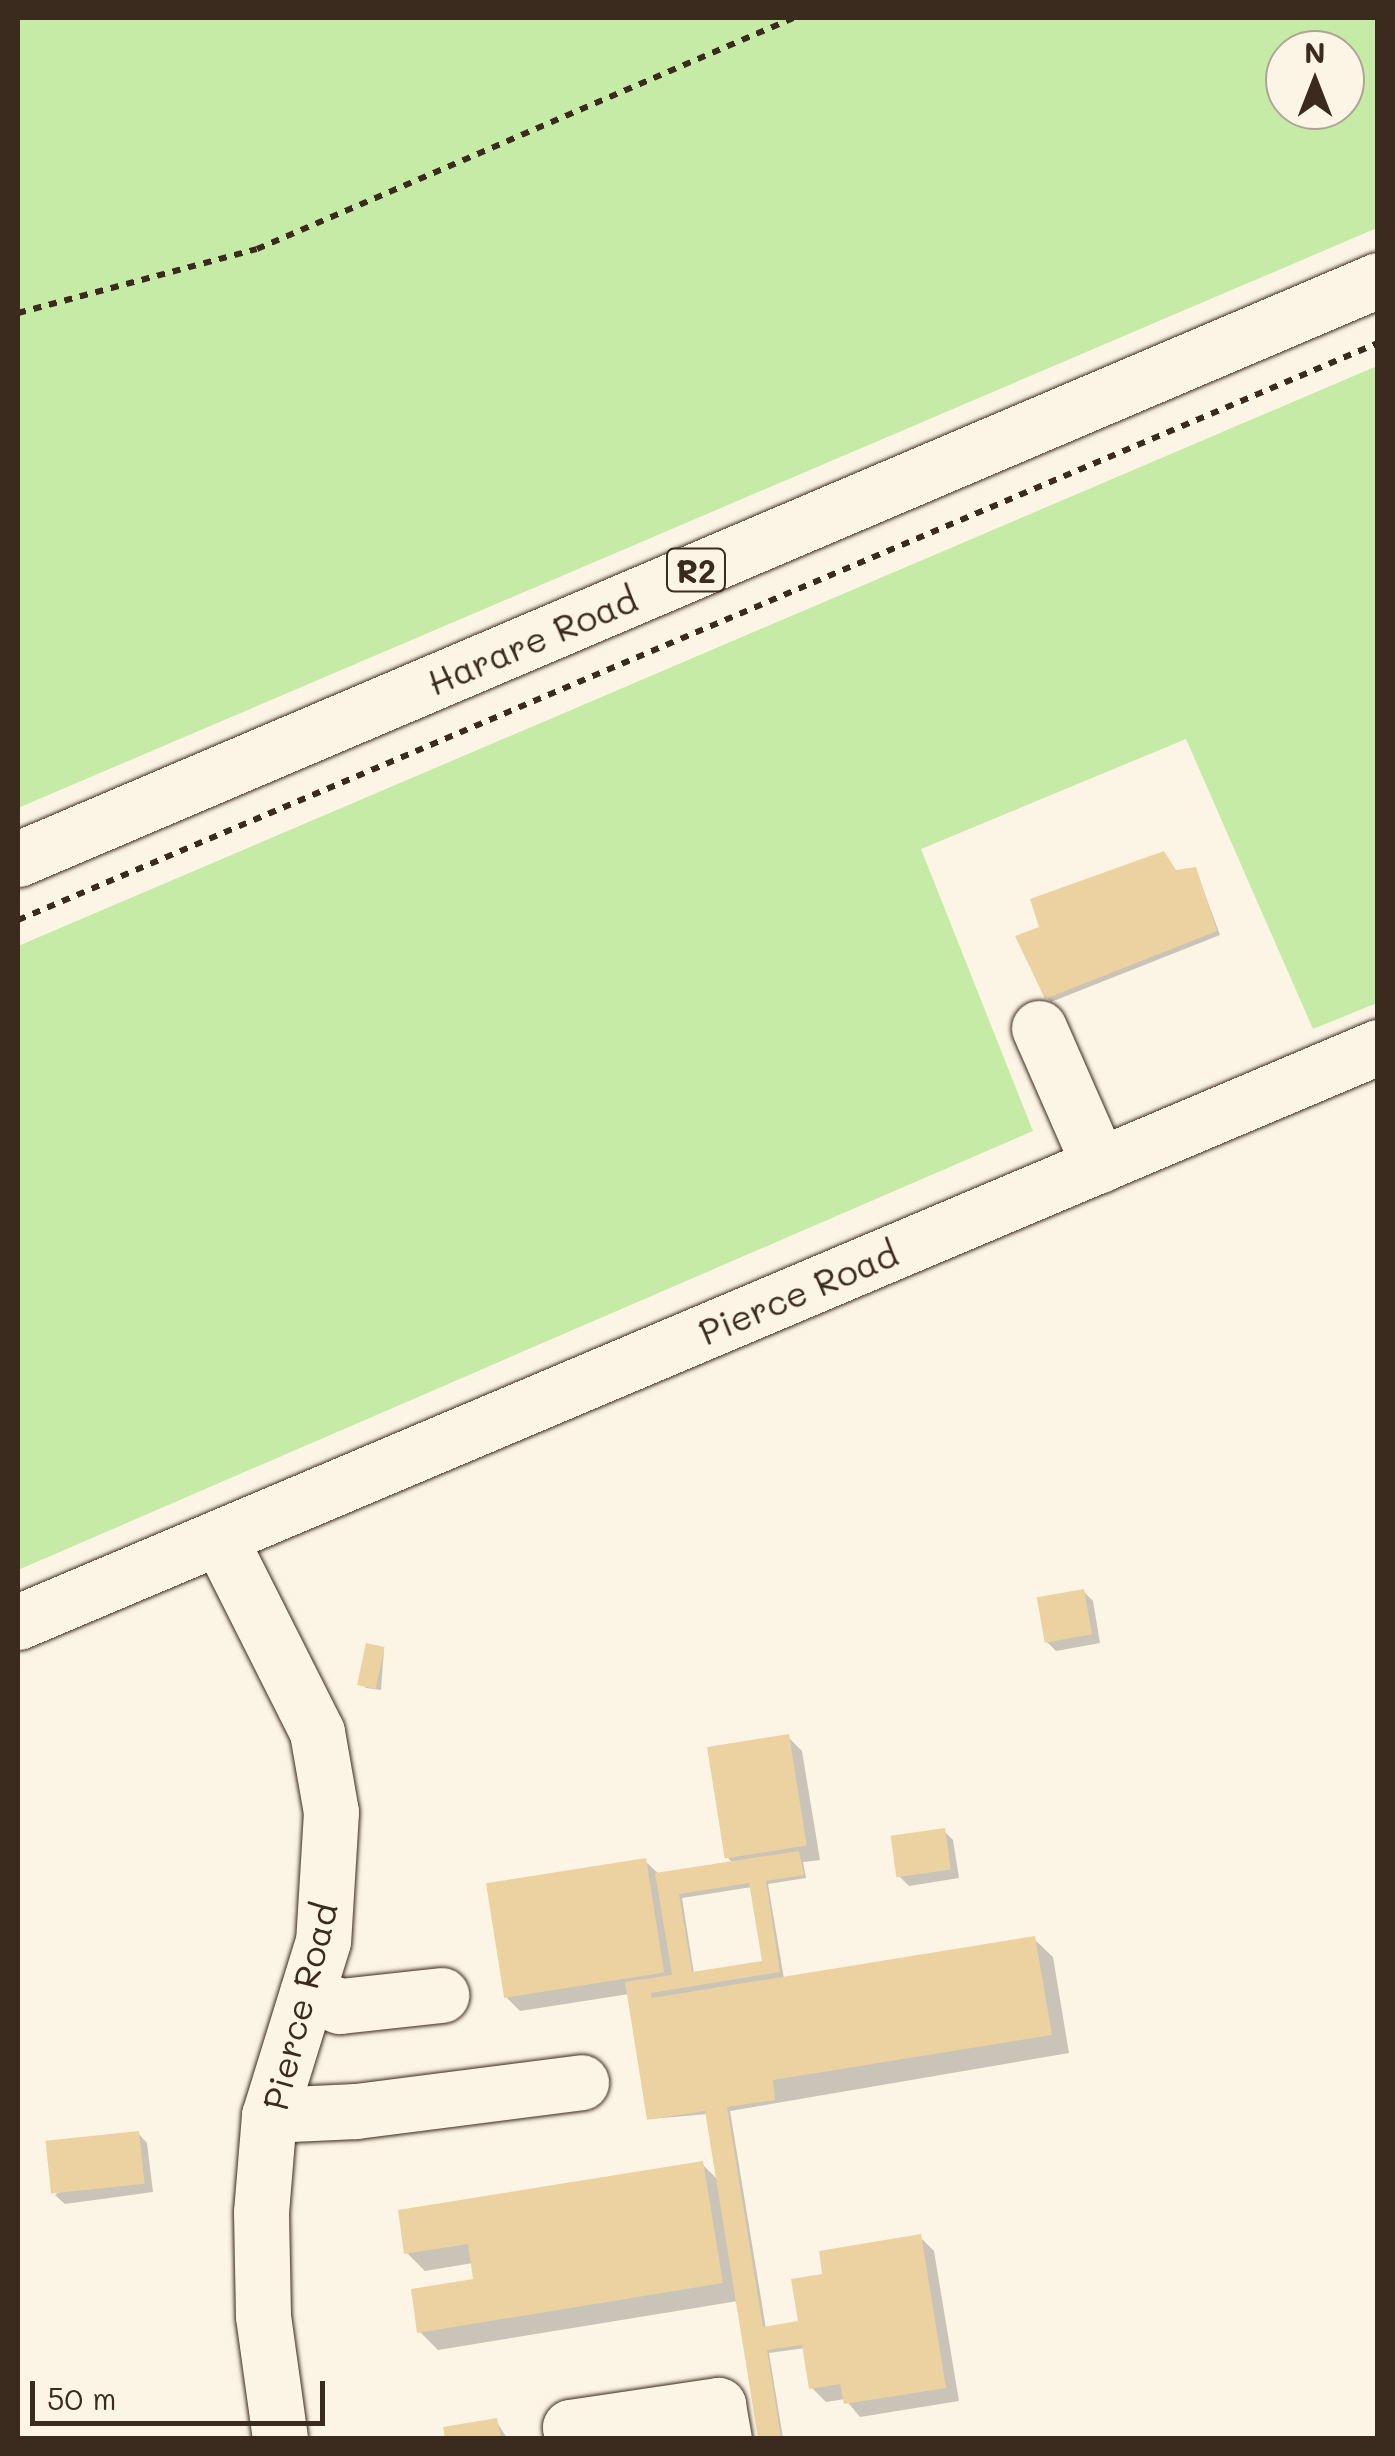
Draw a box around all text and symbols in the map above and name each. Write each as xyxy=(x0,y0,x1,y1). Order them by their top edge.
north arrow xyxy=(1265,30,1365,130)
text: N xyxy=(1304,34,1326,70)
road number: R2 xyxy=(664,543,728,597)
street label: Harare Road xyxy=(421,577,643,703)
street label: Pierce Road xyxy=(692,1231,904,1353)
street label: Pierce Road xyxy=(253,1898,345,2114)
scale bar xyxy=(35,2361,330,2423)
text: 50 m xyxy=(47,2378,117,2418)

